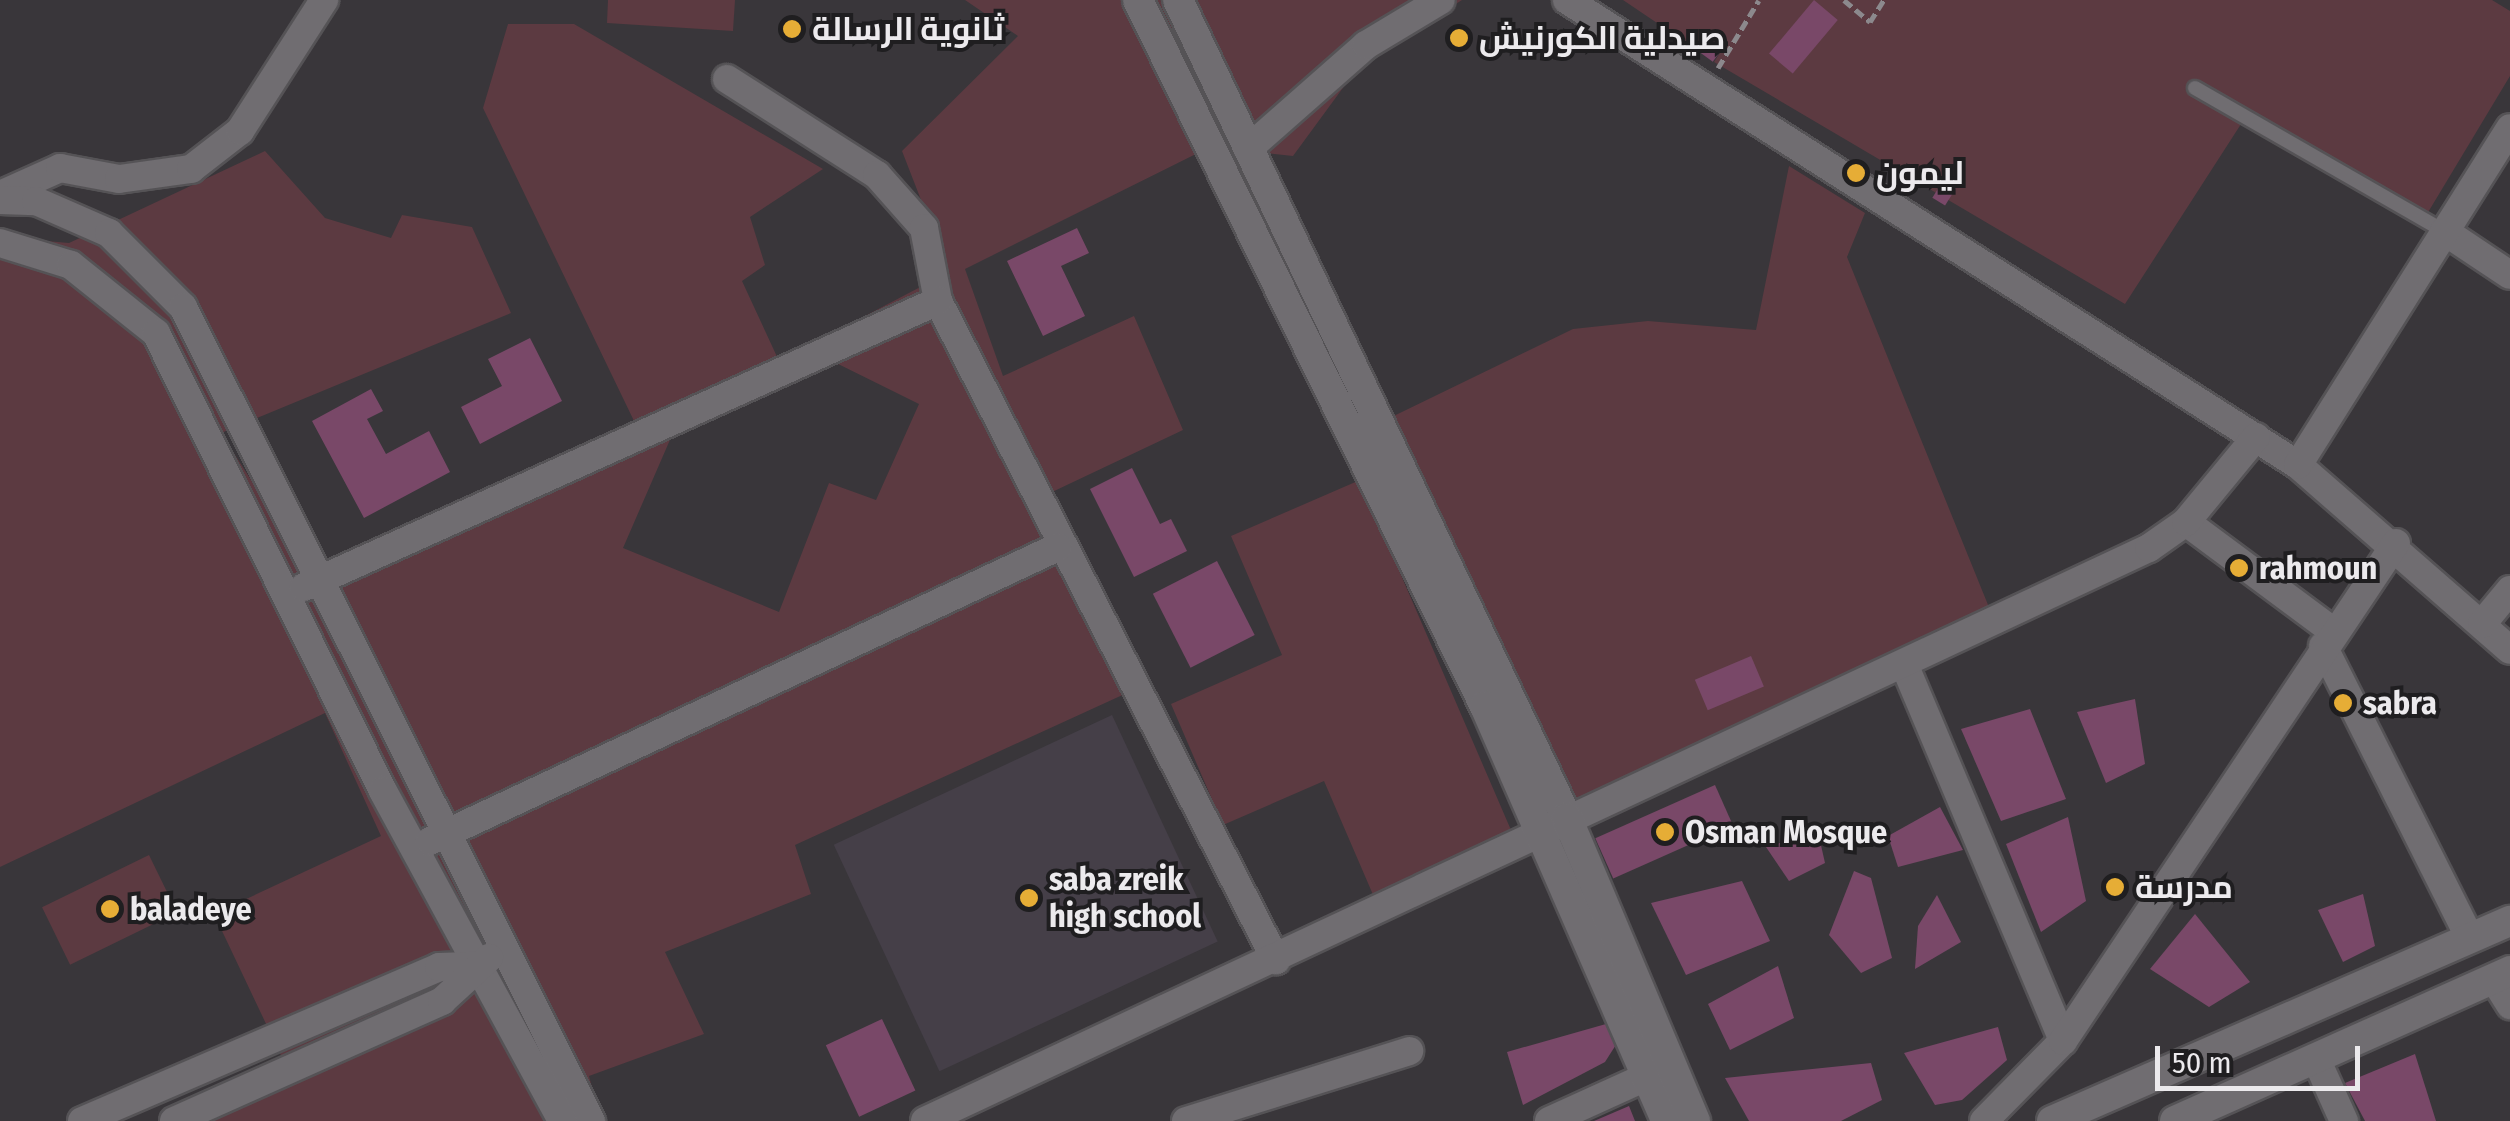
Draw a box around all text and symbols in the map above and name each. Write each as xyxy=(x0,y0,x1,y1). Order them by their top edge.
place label: ثانوية الرسالة xyxy=(812,10,1004,48)
marker: ثانوية الرسالة xyxy=(781,18,803,40)
place label: صيدلية الكورنيش xyxy=(1479,19,1725,57)
marker: صيدلية الكورنيش xyxy=(1448,27,1470,49)
place label: ليمون xyxy=(1876,154,1964,192)
marker: ليمون xyxy=(1845,162,1867,184)
place label: rahmoun xyxy=(2259,549,2377,587)
marker: rahmoun xyxy=(2228,557,2250,579)
place label: sabra xyxy=(2363,684,2437,722)
marker: sabra xyxy=(2332,692,2354,714)
place label: Osman Mosque xyxy=(1685,813,1887,851)
marker: Osman Mosque xyxy=(1654,821,1676,843)
place label: saba zreik high school xyxy=(1049,861,1201,936)
place label: مدرسة xyxy=(2135,868,2233,906)
marker: مدرسة xyxy=(2104,876,2126,898)
marker: saba zreik high school xyxy=(1018,887,1040,909)
place label: baladeye xyxy=(130,890,252,928)
marker: baladeye xyxy=(99,898,121,920)
scale bar xyxy=(2160,1026,2365,1088)
text: 50 m xyxy=(2172,1045,2232,1081)

